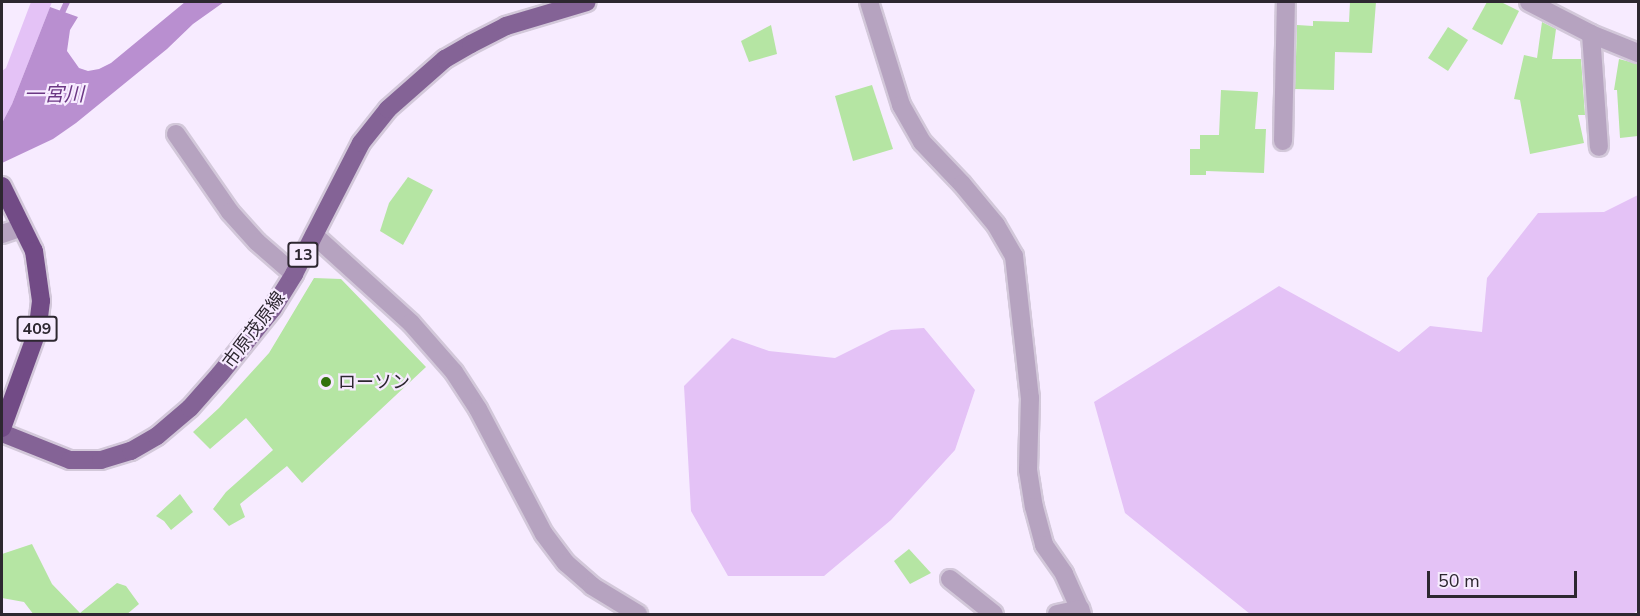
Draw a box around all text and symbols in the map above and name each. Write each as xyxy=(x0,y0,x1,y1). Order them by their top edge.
water label: 一宮川 xyxy=(24,82,84,106)
road number: 13 xyxy=(286,242,320,268)
street label: 市原茂原線 xyxy=(218,288,290,372)
road number: 409 xyxy=(16,316,58,342)
place label: ローソン xyxy=(338,371,410,393)
marker: ローソン xyxy=(319,375,333,389)
scale bar xyxy=(1430,559,1580,597)
text: 50 m xyxy=(1438,569,1480,593)

